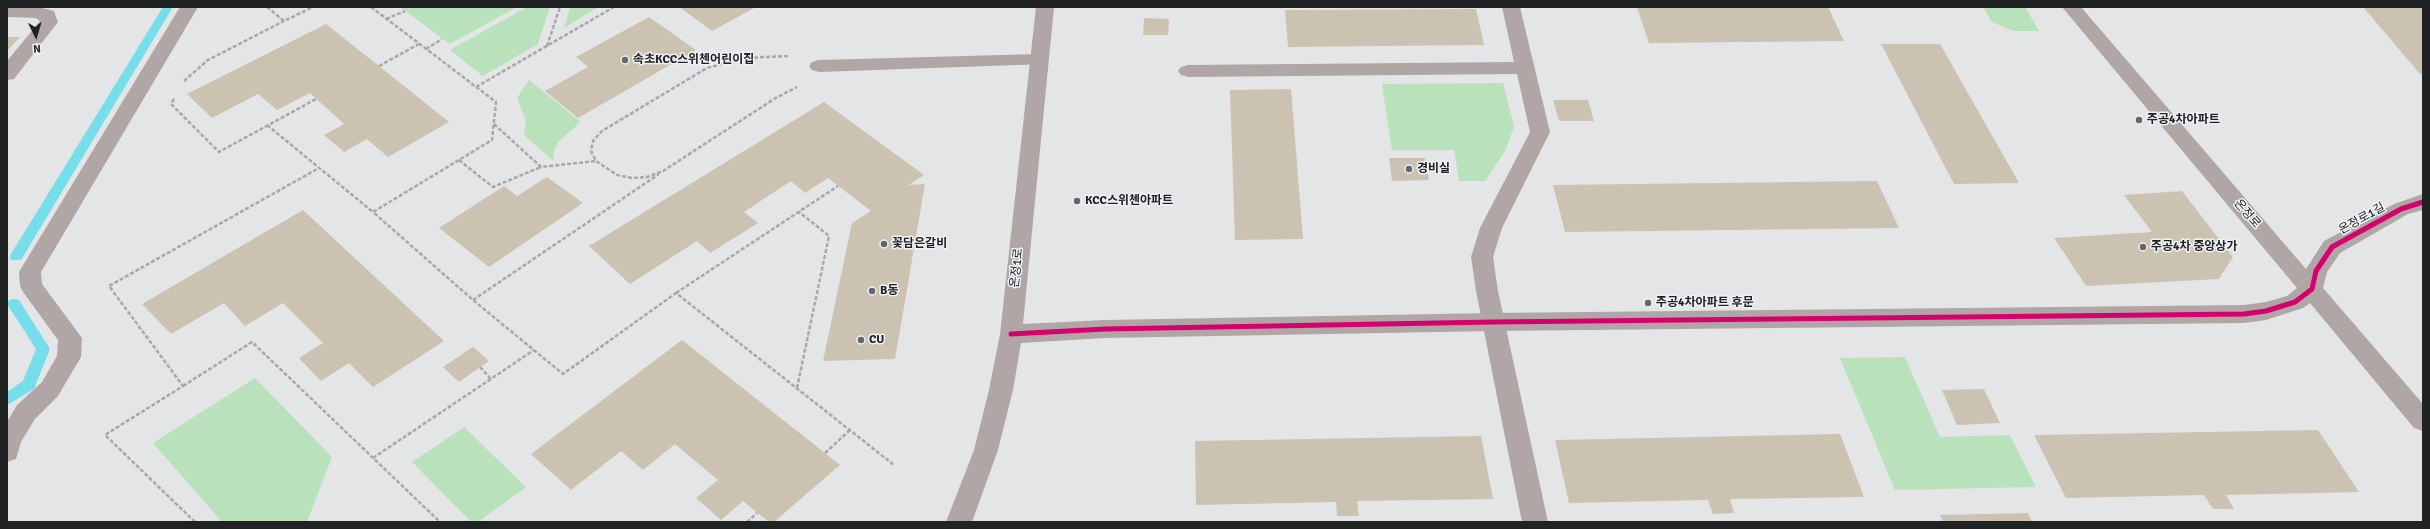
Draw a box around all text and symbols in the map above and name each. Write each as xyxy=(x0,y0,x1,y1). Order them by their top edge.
north arrow xyxy=(16,16,56,56)
text: N xyxy=(33,42,41,55)
place label: 속초KCC스위첸어린이집 xyxy=(633,53,754,67)
marker: 속초KCC스위첸어린이집 xyxy=(620,55,630,65)
place label: 주공4차아파트 xyxy=(2147,113,2220,127)
marker: 주공4차아파트 xyxy=(2134,115,2144,125)
place label: 경비실 xyxy=(1417,162,1450,176)
marker: 경비실 xyxy=(1404,164,1414,174)
place label: KCC스위첸아파트 xyxy=(1085,194,1173,208)
marker: KCC스위첸아파트 xyxy=(1072,196,1082,206)
street label: 온정로 xyxy=(2231,197,2263,231)
street label: 온정로1길 xyxy=(2336,200,2388,238)
place label: 꽃담은갈비 xyxy=(892,237,947,251)
marker: 꽃담은갈비 xyxy=(879,239,889,249)
place label: 주공4차 중앙상가 xyxy=(2151,240,2237,254)
marker: 주공4차 중앙상가 xyxy=(2138,242,2148,252)
street label: 온정1로 xyxy=(1008,248,1026,288)
place label: B동 xyxy=(880,284,898,298)
marker: B동 xyxy=(867,286,877,296)
place label: 주공4차아파트 후문 xyxy=(1656,296,1753,310)
marker: 주공4차아파트 후문 xyxy=(1643,298,1653,308)
place label: CU xyxy=(869,333,884,347)
marker: CU xyxy=(856,335,866,345)

